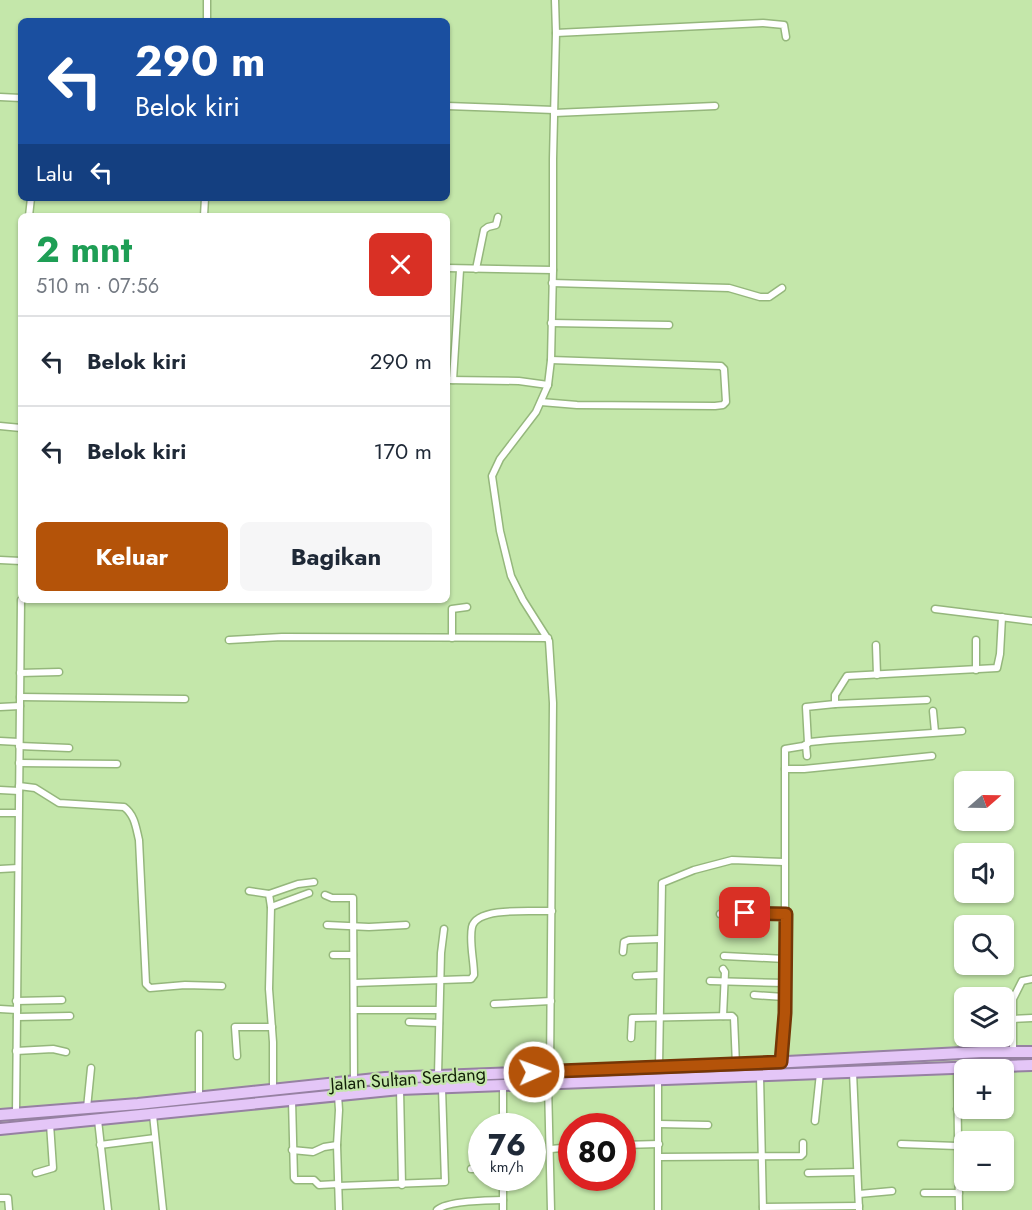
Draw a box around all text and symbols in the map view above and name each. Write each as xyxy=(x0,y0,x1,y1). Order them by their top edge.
text: 290 m xyxy=(135,31,266,92)
icon: left xyxy=(36,42,114,120)
text: Belok kiri xyxy=(135,87,240,126)
icon: left xyxy=(85,156,118,189)
text: Lalu xyxy=(36,157,73,189)
text: 2 mnt xyxy=(36,223,132,275)
button: close xyxy=(369,233,432,296)
text: 510 m · 07:56 xyxy=(36,272,159,301)
icon: left xyxy=(36,345,69,378)
text: Belok kiri xyxy=(87,345,186,377)
text: 290 m xyxy=(370,345,432,377)
icon: left xyxy=(36,435,69,468)
text: Belok kiri xyxy=(87,435,186,467)
text: 170 m xyxy=(374,435,432,467)
button: Keluar xyxy=(36,522,228,591)
button: Bagikan xyxy=(240,522,432,591)
north arrow xyxy=(954,771,1014,831)
map controls xyxy=(954,771,1014,1191)
button: sound xyxy=(954,843,1014,903)
pin xyxy=(719,887,770,938)
icon: arrive xyxy=(728,896,761,929)
button: search xyxy=(954,915,1014,975)
button: layers xyxy=(954,987,1014,1047)
position arrow xyxy=(502,1040,566,1104)
button: + xyxy=(954,1059,1014,1119)
street label: Jalan Sultan Serdang xyxy=(327,1061,487,1098)
speed limit sign: 80 xyxy=(558,1113,636,1191)
text: 76 xyxy=(488,1123,526,1166)
button: − xyxy=(954,1131,1014,1191)
text: km/h xyxy=(490,1156,524,1178)

